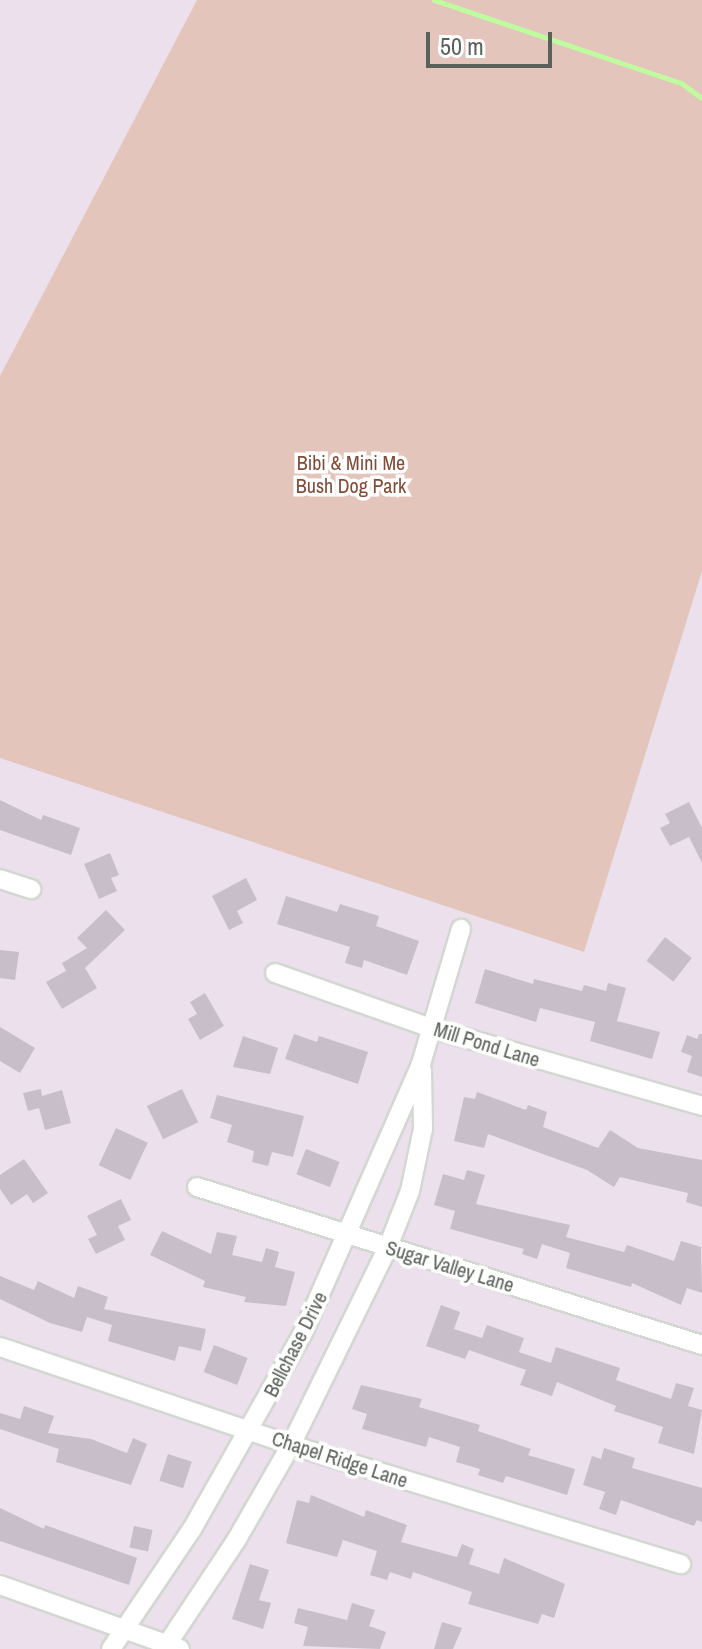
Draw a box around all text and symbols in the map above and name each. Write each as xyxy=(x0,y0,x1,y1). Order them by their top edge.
scale bar xyxy=(430,16,556,66)
text: 50 m xyxy=(440,30,484,62)
park label: Bibi & Mini Me Bush Dog Park xyxy=(296,450,406,497)
street label: Mill Pond Lane xyxy=(431,1017,543,1071)
street label: Sugar Valley Lane xyxy=(383,1235,517,1297)
street label: Bellchase Drive xyxy=(258,1287,332,1401)
street label: Chapel Ridge Lane xyxy=(269,1426,411,1492)

